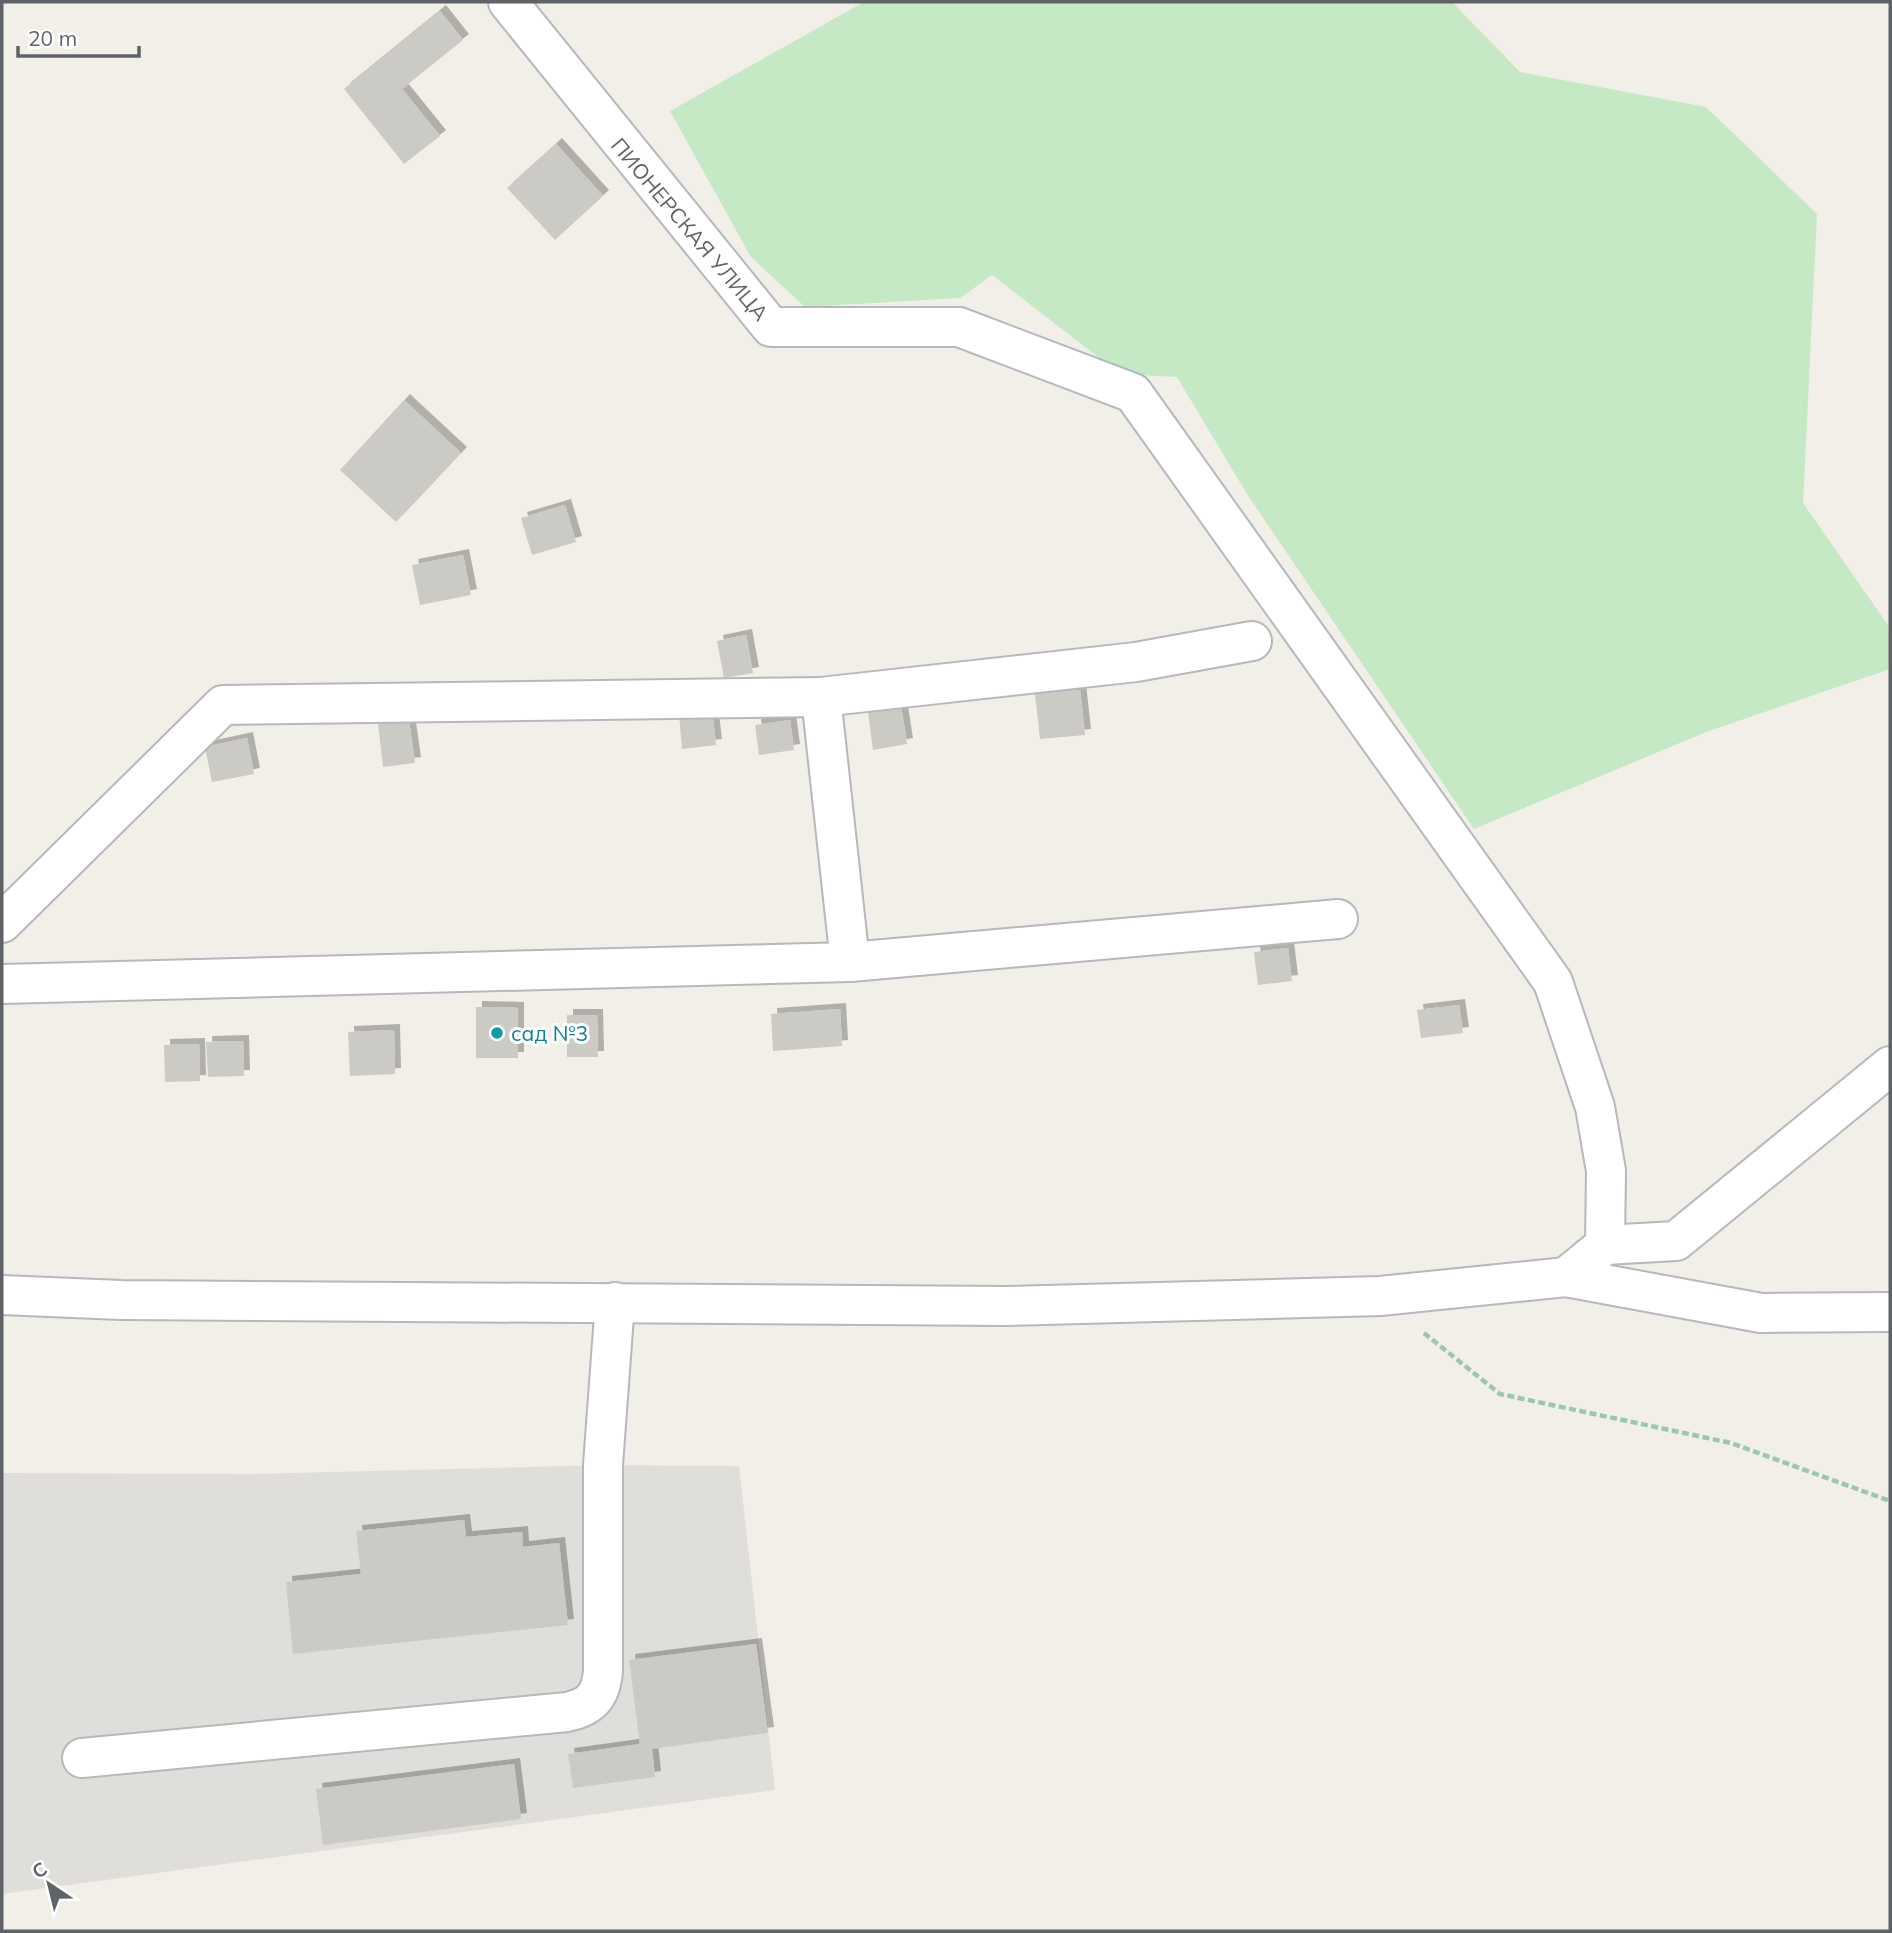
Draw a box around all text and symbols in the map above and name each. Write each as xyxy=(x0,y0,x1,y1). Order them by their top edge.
scale bar xyxy=(18,14,138,58)
text: 20 m xyxy=(28,25,77,51)
street label: ПИОНЕРСКАЯ УЛИЦА xyxy=(606,132,775,326)
place label: сад №3 xyxy=(511,1020,588,1046)
marker: сад №3 xyxy=(489,1025,505,1041)
north arrow xyxy=(14,1849,84,1919)
text: С xyxy=(27,1857,51,1884)

